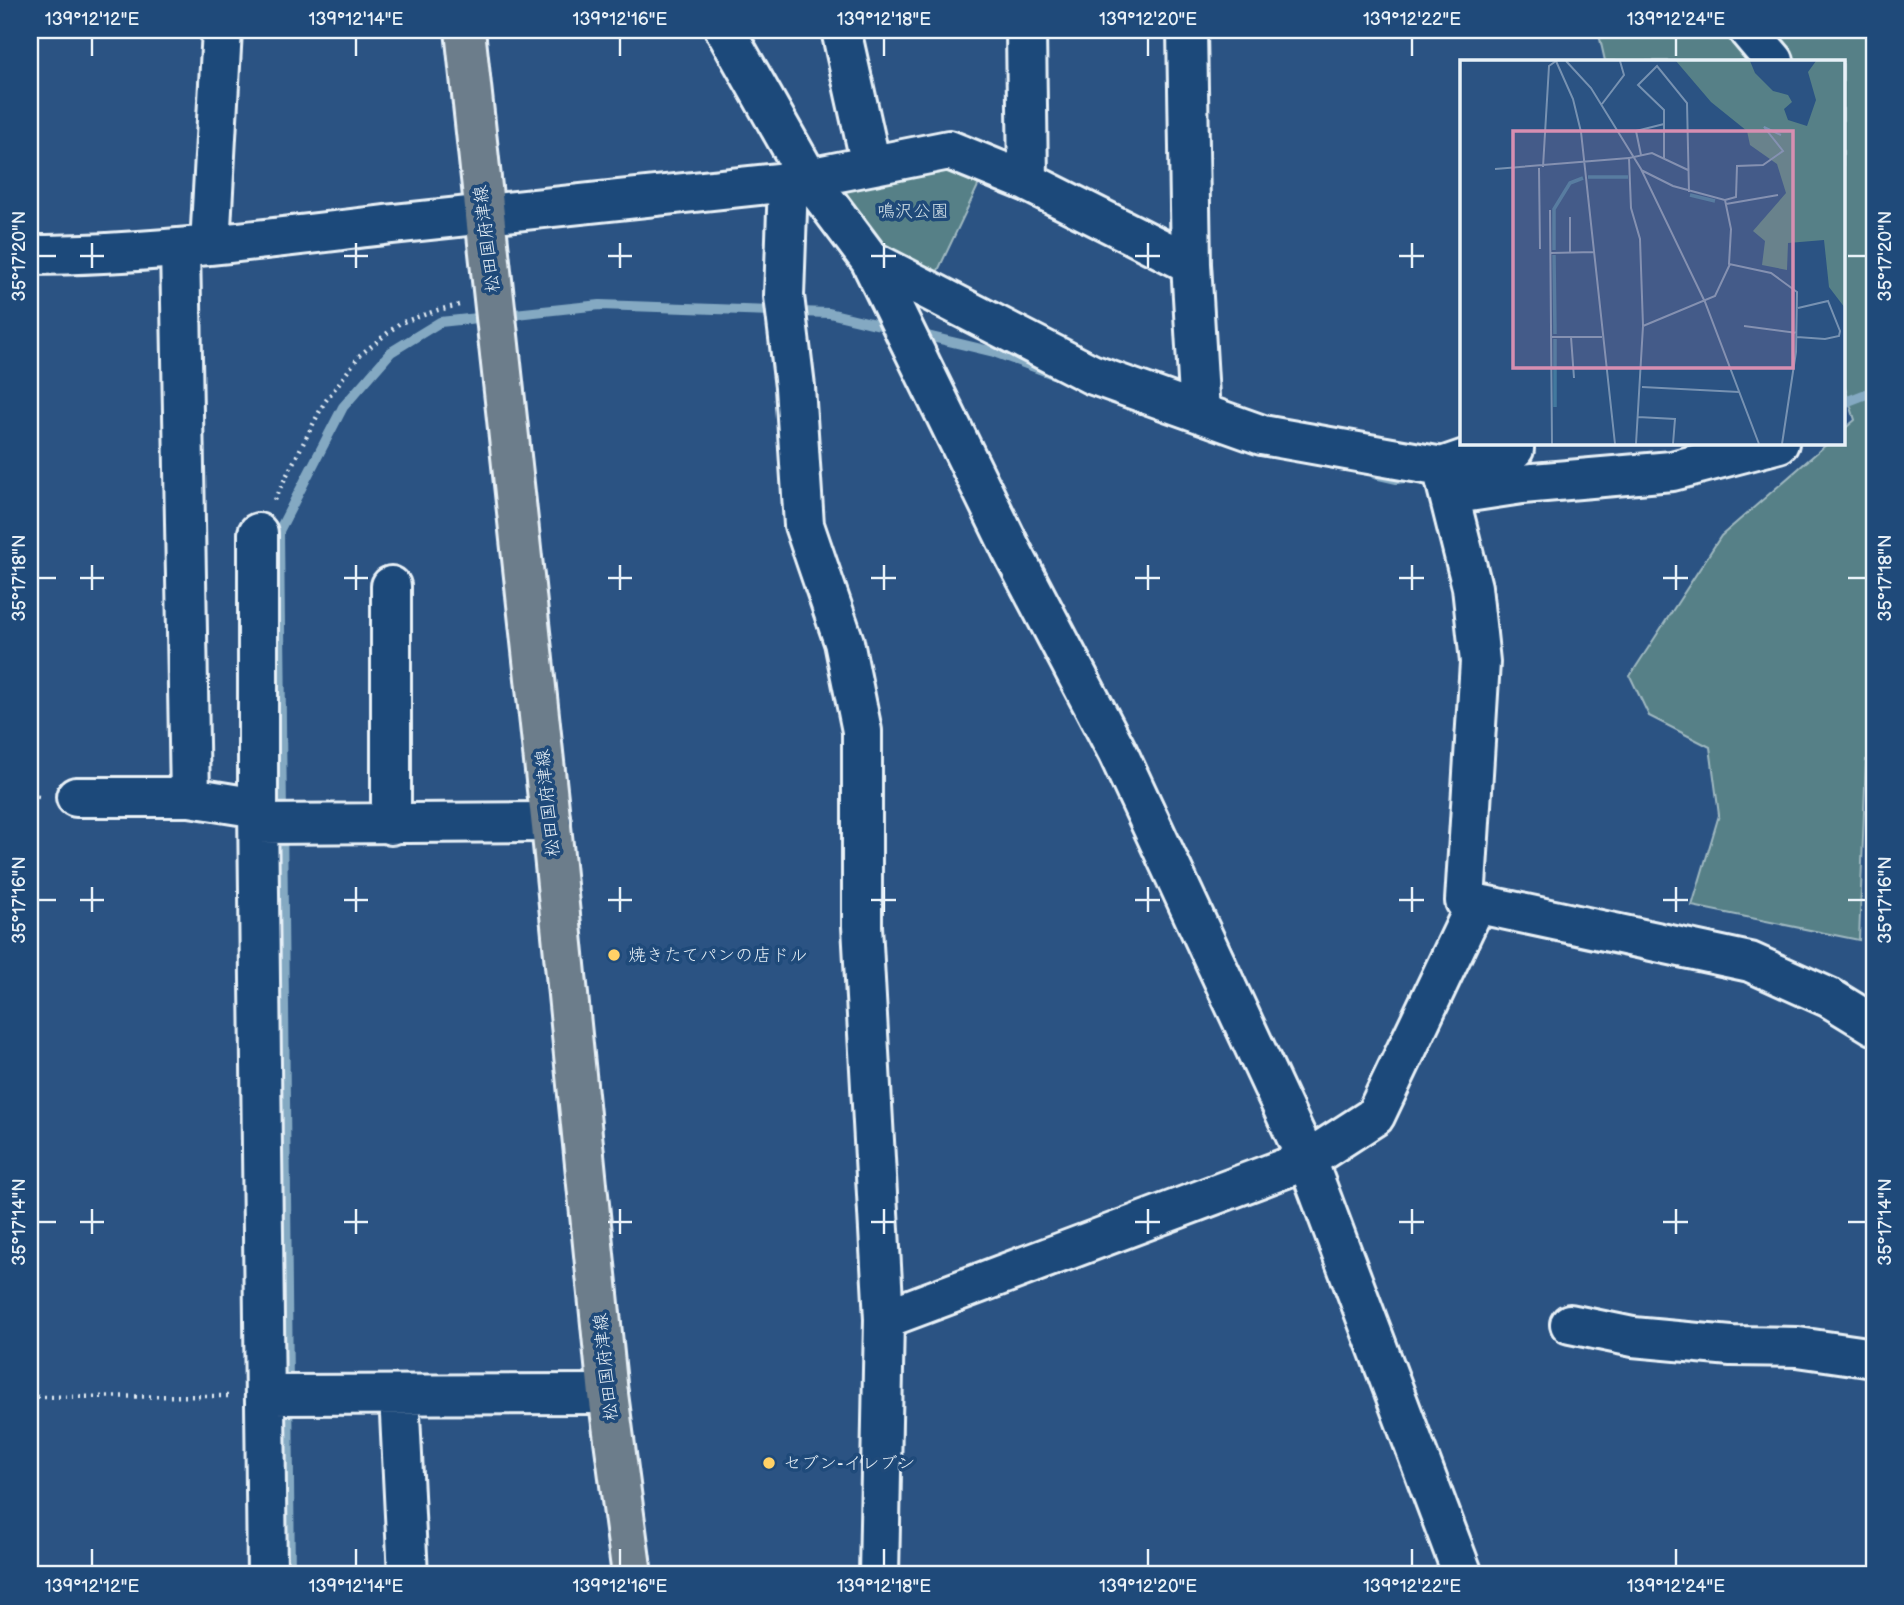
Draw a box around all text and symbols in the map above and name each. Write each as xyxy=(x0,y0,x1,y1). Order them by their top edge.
text: 139°12'12"E xyxy=(45,9,139,30)
text: 139°12'14"E xyxy=(309,9,404,30)
text: 139°12'16"E xyxy=(573,9,668,30)
text: 139°12'18"E xyxy=(837,9,931,30)
text: 139°12'20"E xyxy=(1099,9,1197,30)
text: 139°12'22"E xyxy=(1363,9,1461,30)
text: 139°12'24"E xyxy=(1627,9,1725,30)
inset map xyxy=(1460,60,1844,444)
street label: 松田国府津線 xyxy=(470,184,504,294)
park label: 鳴沢公園 xyxy=(877,201,949,222)
text: 35°17'20"N xyxy=(9,211,30,301)
text: 35°17'20"N xyxy=(1875,211,1896,301)
text: 35°17'18"N xyxy=(9,535,30,622)
text: 35°17'18"N xyxy=(1875,535,1896,622)
street label: 松田国府津線 xyxy=(532,748,564,858)
text: 35°17'16"N xyxy=(9,856,30,944)
text: 35°17'16"N xyxy=(1875,856,1896,944)
place label: 焼きたてパンの店ドル xyxy=(628,945,807,966)
marker: 焼きたてパンの店ドル xyxy=(606,947,622,963)
text: 35°17'14"N xyxy=(9,1178,30,1266)
text: 35°17'14"N xyxy=(1875,1178,1896,1266)
street label: 松田国府津線 xyxy=(590,1312,622,1422)
place label: セブン-イレブン xyxy=(783,1453,916,1474)
marker: セブン-イレブン xyxy=(761,1455,777,1471)
text: 139°12'12"E xyxy=(45,1576,139,1597)
text: 139°12'14"E xyxy=(309,1576,404,1597)
text: 139°12'16"E xyxy=(573,1576,668,1597)
text: 139°12'18"E xyxy=(837,1576,931,1597)
text: 139°12'20"E xyxy=(1099,1576,1197,1597)
text: 139°12'22"E xyxy=(1363,1576,1461,1597)
text: 139°12'24"E xyxy=(1627,1576,1725,1597)

